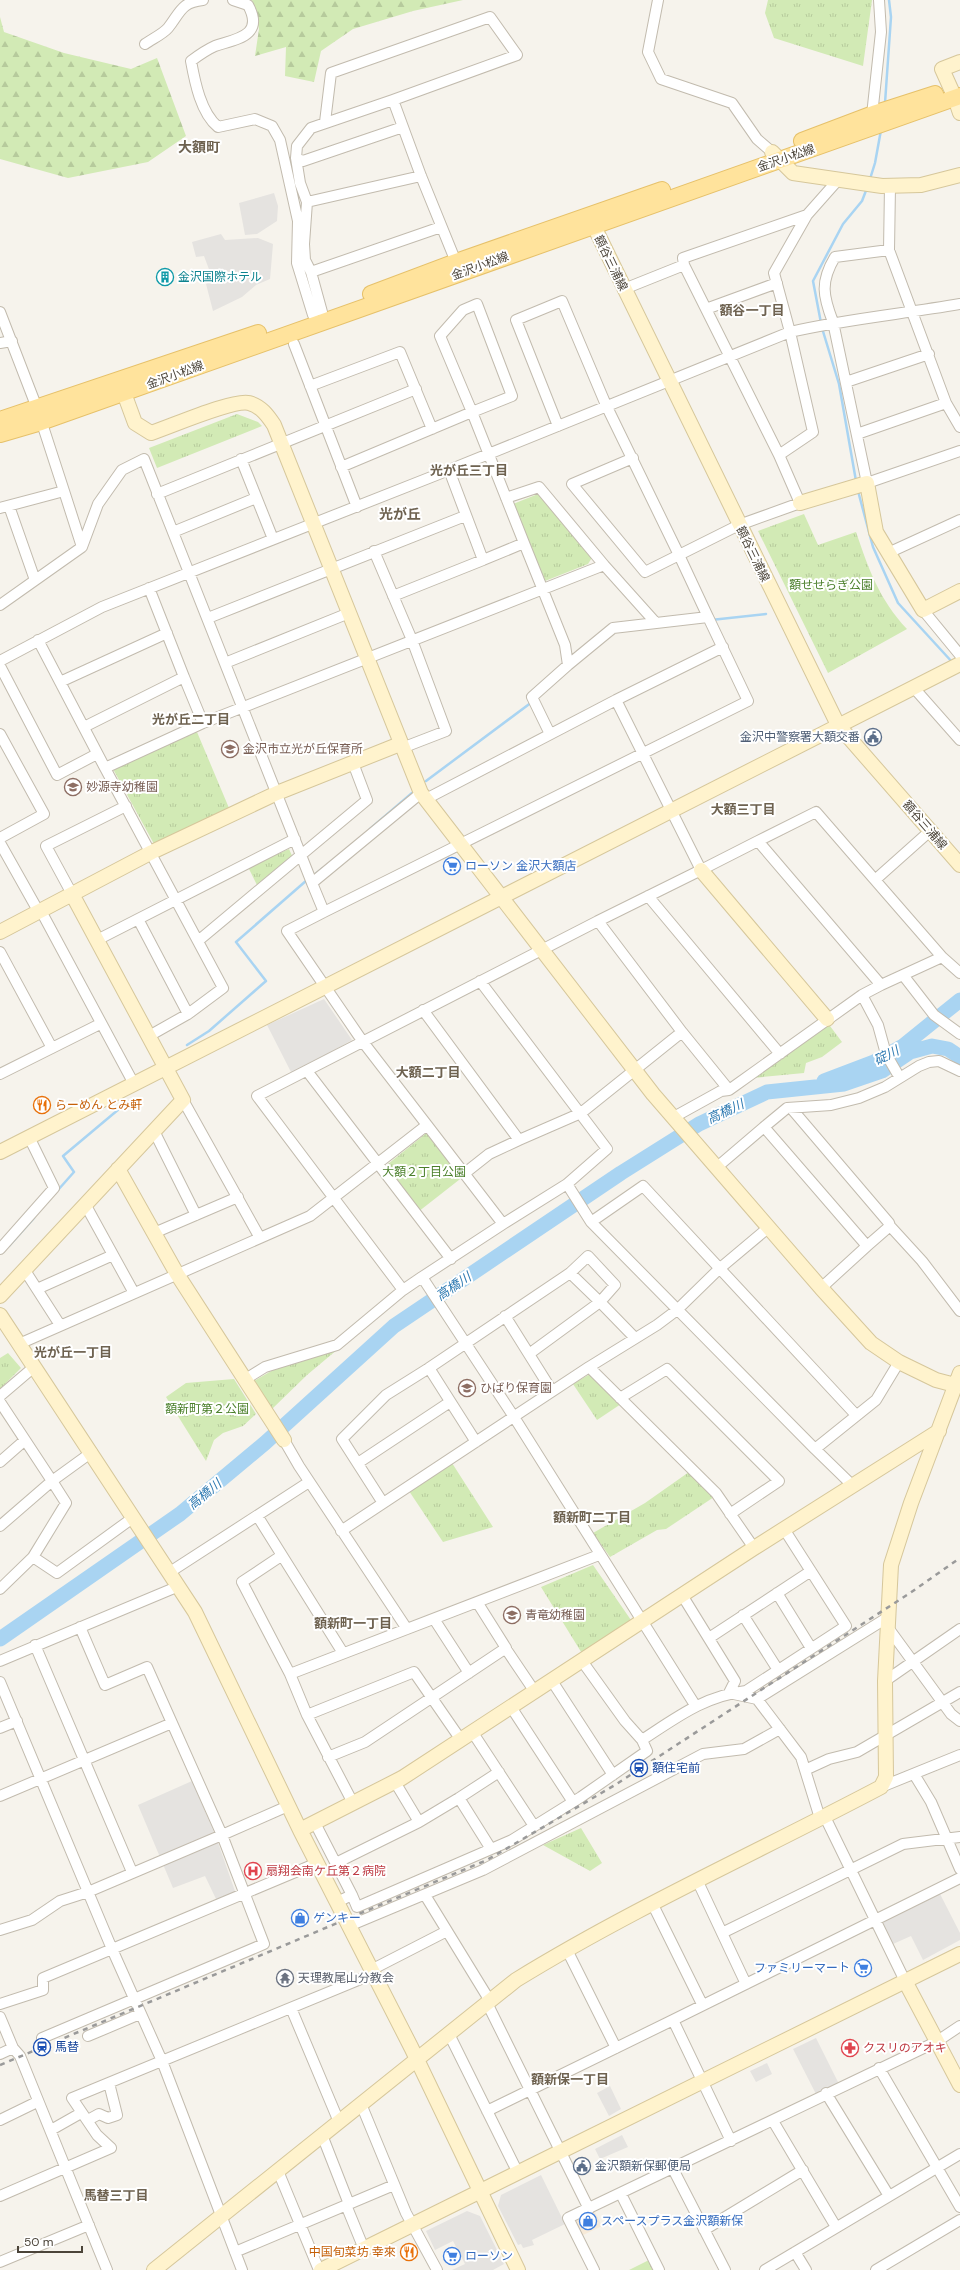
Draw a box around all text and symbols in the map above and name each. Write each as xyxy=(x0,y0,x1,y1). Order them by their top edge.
district label: 大額町 xyxy=(178,138,220,156)
street label: 金沢小松線 xyxy=(755,141,817,175)
street label: 額谷三浦線 xyxy=(591,233,631,293)
street label: 金沢小松線 xyxy=(449,248,511,284)
building icon: 金沢国際ホテル xyxy=(155,267,175,287)
place label: 金沢国際ホテル xyxy=(178,269,262,285)
district label: 額谷一丁目 xyxy=(719,302,785,319)
street label: 金沢小松線 xyxy=(144,357,206,393)
district label: 光が丘三丁目 xyxy=(430,462,508,479)
district label: 光が丘 xyxy=(379,505,421,523)
street label: 額谷三浦線 xyxy=(733,524,773,584)
park label: 額せせらぎ公園 xyxy=(789,577,873,593)
district label: 光が丘二丁目 xyxy=(152,711,230,728)
public building icon: 金沢中警察署大額交番 xyxy=(863,727,883,747)
place label: 金沢中警察署大額交番 xyxy=(740,729,860,745)
school or university icon: 金沢市立光が丘保育所 xyxy=(220,739,240,759)
place label: 金沢市立光が丘保育所 xyxy=(243,741,363,757)
school or university icon: 妙源寺幼稚園 xyxy=(63,777,83,797)
place label: 妙源寺幼稚園 xyxy=(86,779,158,795)
street label: 額谷三浦線 xyxy=(899,797,951,853)
district label: 大額三丁目 xyxy=(710,801,776,818)
supermarket icon: ローソン 金沢大額店 xyxy=(442,856,462,876)
place label: ローソン 金沢大額店 xyxy=(465,858,576,874)
water label: 碇川 xyxy=(871,1041,903,1069)
district label: 大額二丁目 xyxy=(395,1064,461,1081)
restaurant icon: らーめん とみ軒 xyxy=(32,1095,52,1115)
water label: 高橋川 xyxy=(704,1095,748,1127)
place label: らーめん とみ軒 xyxy=(55,1097,142,1113)
park label: 大額２丁目公園 xyxy=(382,1164,466,1180)
water label: 高橋川 xyxy=(432,1267,476,1304)
district label: 光が丘一丁目 xyxy=(34,1344,112,1361)
school or university icon: ひばり保育園 xyxy=(457,1378,477,1398)
place label: ひばり保育園 xyxy=(480,1380,552,1396)
park label: 額新町第２公園 xyxy=(165,1401,249,1417)
water label: 高橋川 xyxy=(184,1474,226,1513)
district label: 額新町二丁目 xyxy=(553,1509,631,1526)
school or university icon: 青竜幼稚園 xyxy=(502,1605,522,1625)
place label: 青竜幼稚園 xyxy=(525,1607,585,1623)
district label: 額新町一丁目 xyxy=(314,1615,392,1632)
station icon: 額住宅前 xyxy=(629,1758,649,1778)
place label: 額住宅前 xyxy=(652,1760,700,1776)
hospital icon: 扇翔会南ケ丘第２病院 xyxy=(243,1861,263,1881)
place label: 扇翔会南ケ丘第２病院 xyxy=(266,1863,386,1879)
shop icon: ゲンキー xyxy=(290,1908,310,1928)
place label: ゲンキー xyxy=(313,1910,361,1926)
supermarket icon: ファミリーマート xyxy=(853,1958,873,1978)
place label: ファミリーマート xyxy=(754,1960,850,1976)
temple icon: 天理教尾山分教会 xyxy=(275,1968,295,1988)
place label: 天理教尾山分教会 xyxy=(298,1970,394,1986)
station icon: 馬替 xyxy=(32,2037,52,2057)
pharmacy icon: クスリのアオキ xyxy=(840,2038,860,2058)
place label: 馬替 xyxy=(55,2039,79,2055)
place label: クスリのアオキ xyxy=(863,2040,947,2056)
district label: 額新保一丁目 xyxy=(531,2071,609,2088)
public building icon: 金沢額新保郵便局 xyxy=(572,2156,592,2176)
place label: 金沢額新保郵便局 xyxy=(595,2158,691,2174)
district label: 馬替三丁目 xyxy=(83,2187,149,2204)
shop icon: スペースプラス金沢額新保 xyxy=(578,2211,598,2231)
place label: スペースプラス金沢額新保 xyxy=(601,2213,743,2229)
scale bar xyxy=(18,2228,82,2254)
text: 50 m xyxy=(24,2234,53,2250)
restaurant icon: 中国旬菜坊 幸來 xyxy=(399,2242,419,2262)
place label: 中国旬菜坊 幸來 xyxy=(309,2244,396,2260)
supermarket icon: ローソン xyxy=(442,2246,462,2266)
place label: ローソン xyxy=(465,2248,513,2264)

